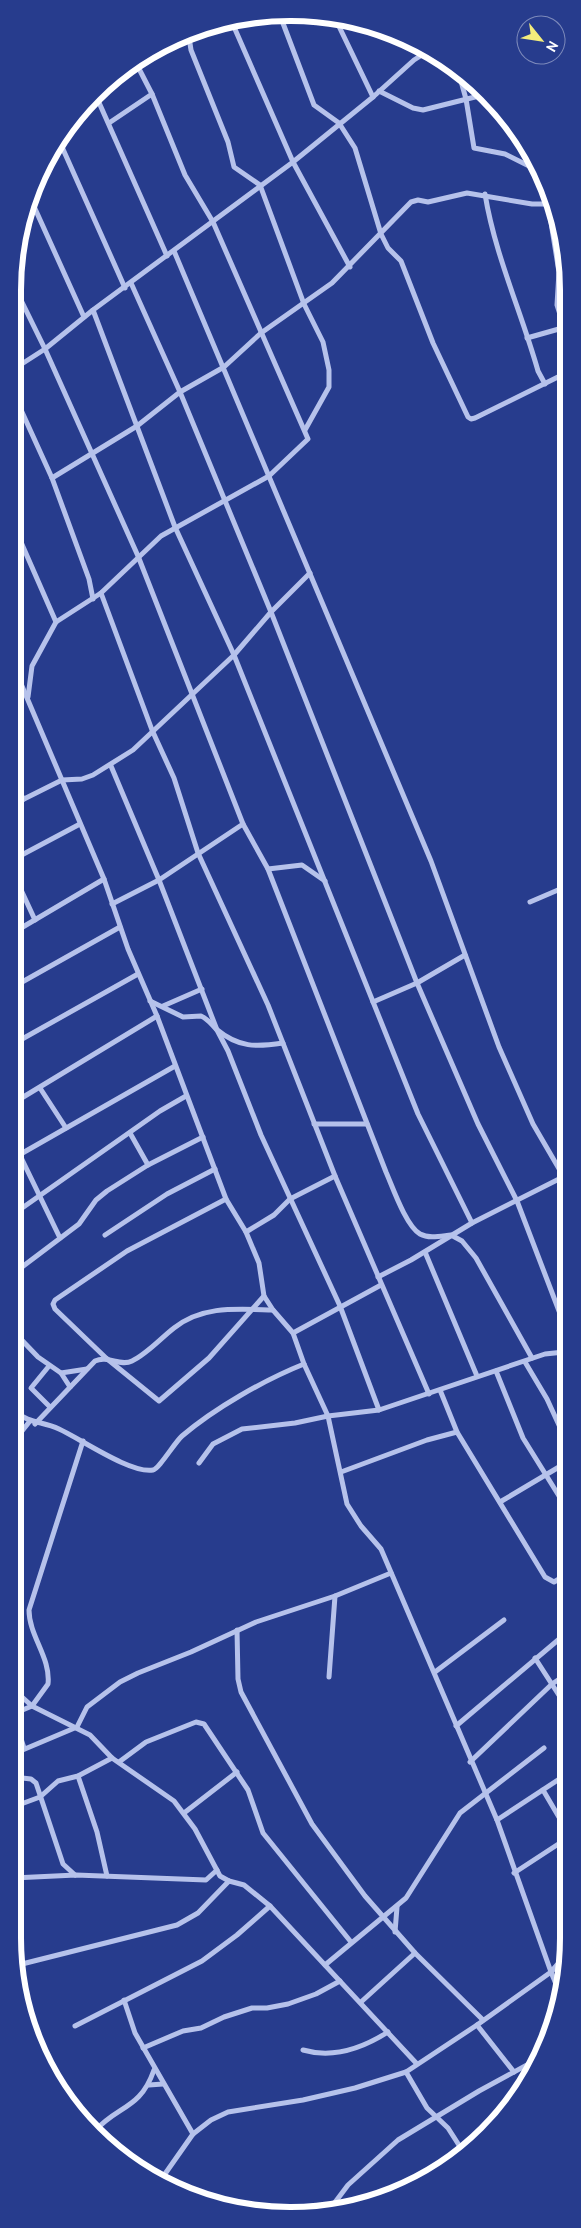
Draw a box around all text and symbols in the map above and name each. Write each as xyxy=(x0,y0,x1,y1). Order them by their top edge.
north arrow xyxy=(516,15,566,65)
text: N xyxy=(542,38,562,55)

